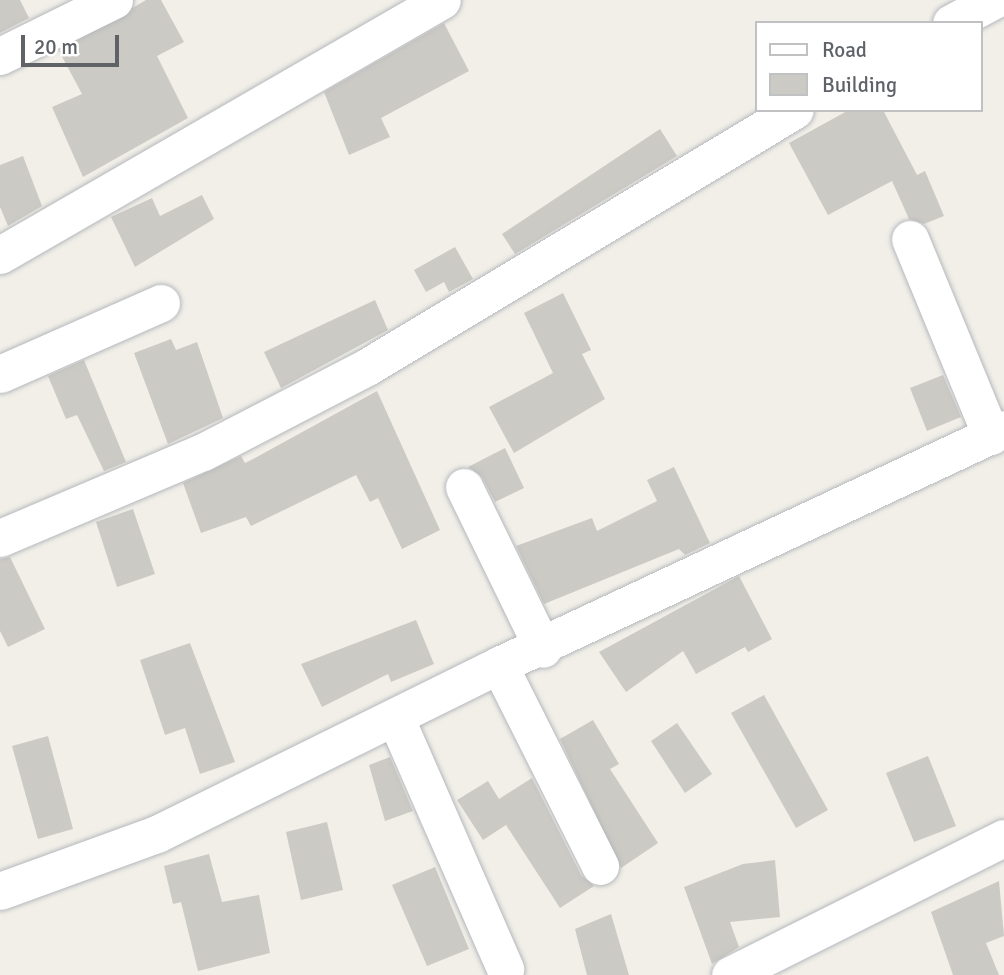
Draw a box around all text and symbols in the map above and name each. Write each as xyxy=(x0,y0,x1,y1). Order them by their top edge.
scale bar xyxy=(24,21,122,65)
legend xyxy=(755,21,983,112)
text: 20 m xyxy=(34,34,78,60)
text: Road xyxy=(822,37,867,63)
text: Building xyxy=(822,72,897,98)

